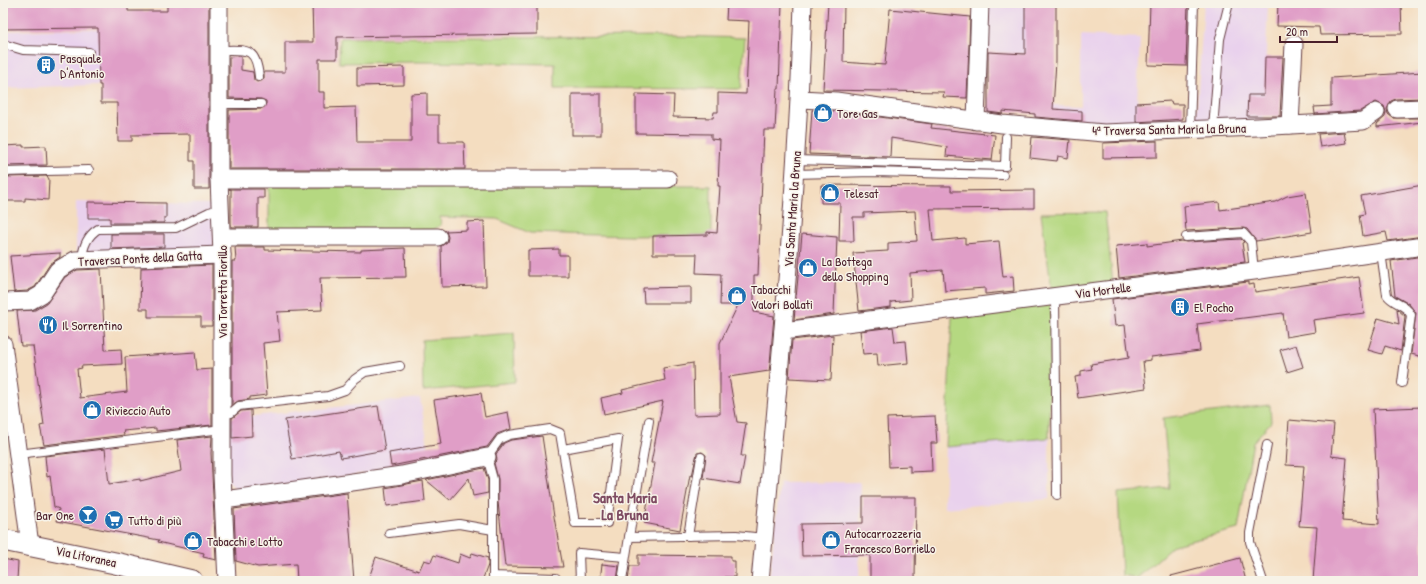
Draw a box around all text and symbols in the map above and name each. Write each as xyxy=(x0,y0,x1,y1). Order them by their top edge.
scale bar xyxy=(1280,18,1337,44)
text: 20 m xyxy=(1286,23,1308,40)
place label: Pasquale D'Antonio xyxy=(60,49,104,82)
building icon: Pasquale D'Antonio xyxy=(35,54,57,76)
shop icon: Tore Gas xyxy=(812,102,834,124)
place label: Tore Gas xyxy=(837,104,878,122)
street label: 4ª Traversa Santa Maria la Bruna xyxy=(1092,119,1246,139)
street label: Via Santa Maria la Bruna xyxy=(779,151,805,267)
shop icon: Telesat xyxy=(819,182,841,204)
place label: Telesat xyxy=(844,184,879,202)
street label: Via Torretta Fiorillo xyxy=(213,245,231,339)
street label: Traversa Ponte della Gatta xyxy=(78,246,202,270)
place label: La Bottega dello Shopping xyxy=(822,252,889,285)
shop icon: La Bottega dello Shopping xyxy=(797,257,819,279)
street label: Via Mortelle xyxy=(1074,278,1132,302)
place label: Tabacchi Valori Bollati xyxy=(751,280,813,313)
shop icon: Tabacchi Valori Bollati xyxy=(726,285,748,307)
building icon: El Pocho xyxy=(1169,296,1191,318)
place label: El Pocho xyxy=(1194,298,1233,316)
restaurant icon: Il Sorrentino xyxy=(37,314,59,336)
place label: Il Sorrentino xyxy=(62,316,122,334)
shop icon: Rivieccio Auto xyxy=(81,399,103,421)
place label: Rivieccio Auto xyxy=(106,401,171,419)
district label: Santa Maria La Bruna xyxy=(593,487,657,525)
bar icon: Bar One xyxy=(77,504,99,526)
place label: Bar One xyxy=(36,506,74,524)
supermarket icon: Tutto di più xyxy=(103,509,125,531)
place label: Tutto di più xyxy=(128,511,181,529)
place label: Autocarrozzeria Francesco Borriello xyxy=(844,524,935,557)
shop icon: Autocarrozzeria Francesco Borriello xyxy=(820,529,842,551)
shop icon: Tabacchi e Lotto xyxy=(182,530,204,552)
place label: Tabacchi e Lotto xyxy=(207,532,283,550)
street label: Via Litoranea xyxy=(54,541,118,571)

